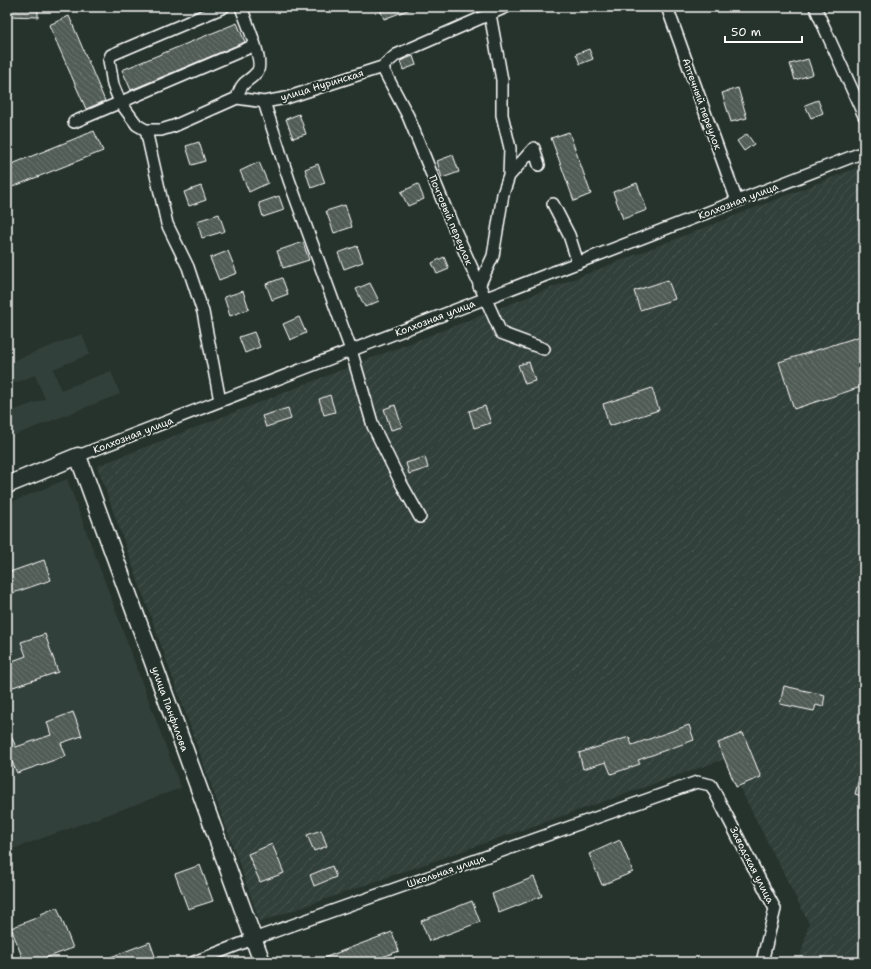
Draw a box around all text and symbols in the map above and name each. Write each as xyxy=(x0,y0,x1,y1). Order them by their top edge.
scale bar xyxy=(725,18,802,44)
text: 50 m xyxy=(731,24,761,40)
street label: Аптечный переулок xyxy=(679,56,725,152)
street label: улица Нуринская xyxy=(279,66,365,104)
street label: Почтовый переулок xyxy=(426,173,476,268)
street label: Колхозная улица xyxy=(696,179,781,222)
street label: Колхозная улица xyxy=(393,296,478,339)
street label: Колхозная улица xyxy=(91,413,176,456)
street label: улица Панфилова xyxy=(149,665,192,754)
street label: Заводская улица xyxy=(727,824,777,906)
street label: Школьная улица xyxy=(405,851,488,891)

